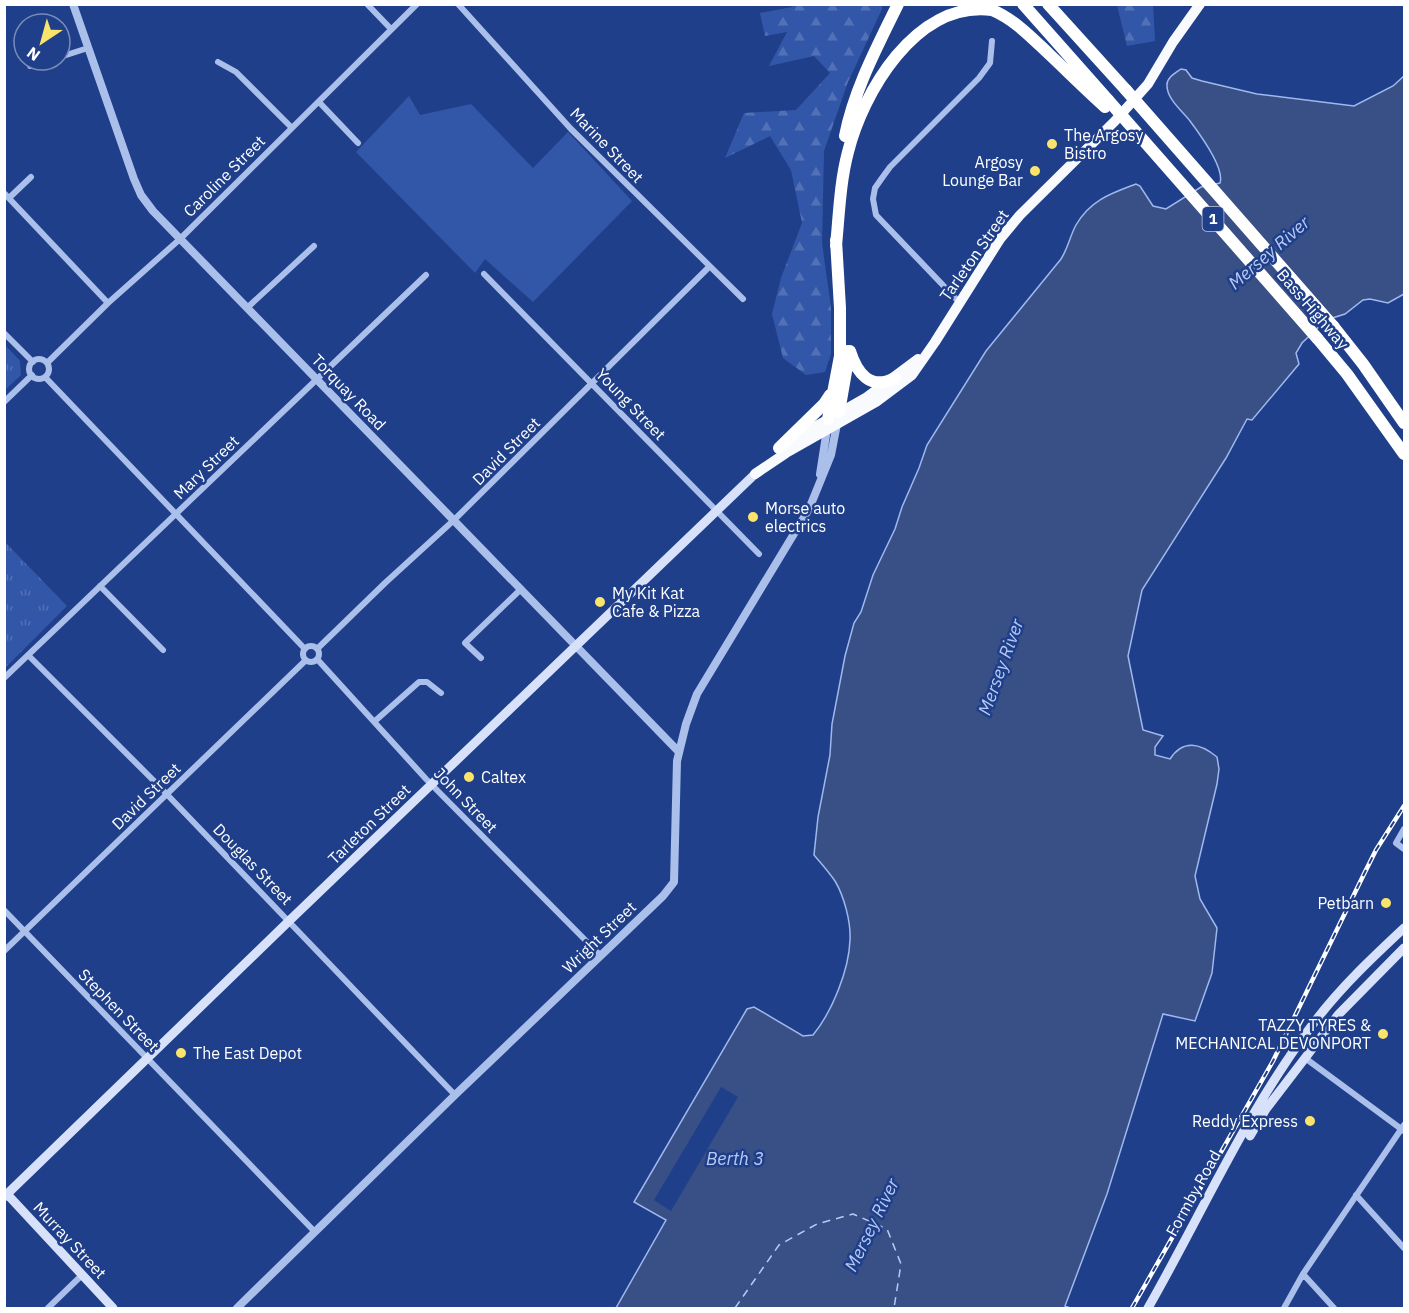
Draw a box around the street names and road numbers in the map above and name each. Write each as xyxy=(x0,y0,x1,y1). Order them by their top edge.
street label: Marine Street xyxy=(566,103,648,187)
street label: Caroline Street xyxy=(179,131,269,221)
street label: Tarleton Street xyxy=(935,205,1013,305)
road number: 1 xyxy=(1202,207,1224,231)
street label: Bass Highway xyxy=(1273,265,1353,353)
street label: Torquay Road xyxy=(308,350,390,434)
street label: Young Street xyxy=(592,364,670,444)
street label: David Street xyxy=(468,413,544,489)
street label: Mary Street xyxy=(169,431,243,503)
street label: David Street xyxy=(107,758,185,834)
street label: John Street xyxy=(430,763,502,837)
street label: Tarleton Street xyxy=(324,780,414,868)
street label: Douglas Street xyxy=(209,819,297,909)
street label: Wright Street xyxy=(558,897,640,977)
street label: Stephen Street xyxy=(74,964,164,1056)
street label: Formby Road xyxy=(1161,1147,1225,1239)
street label: Murray Street xyxy=(29,1197,111,1283)

